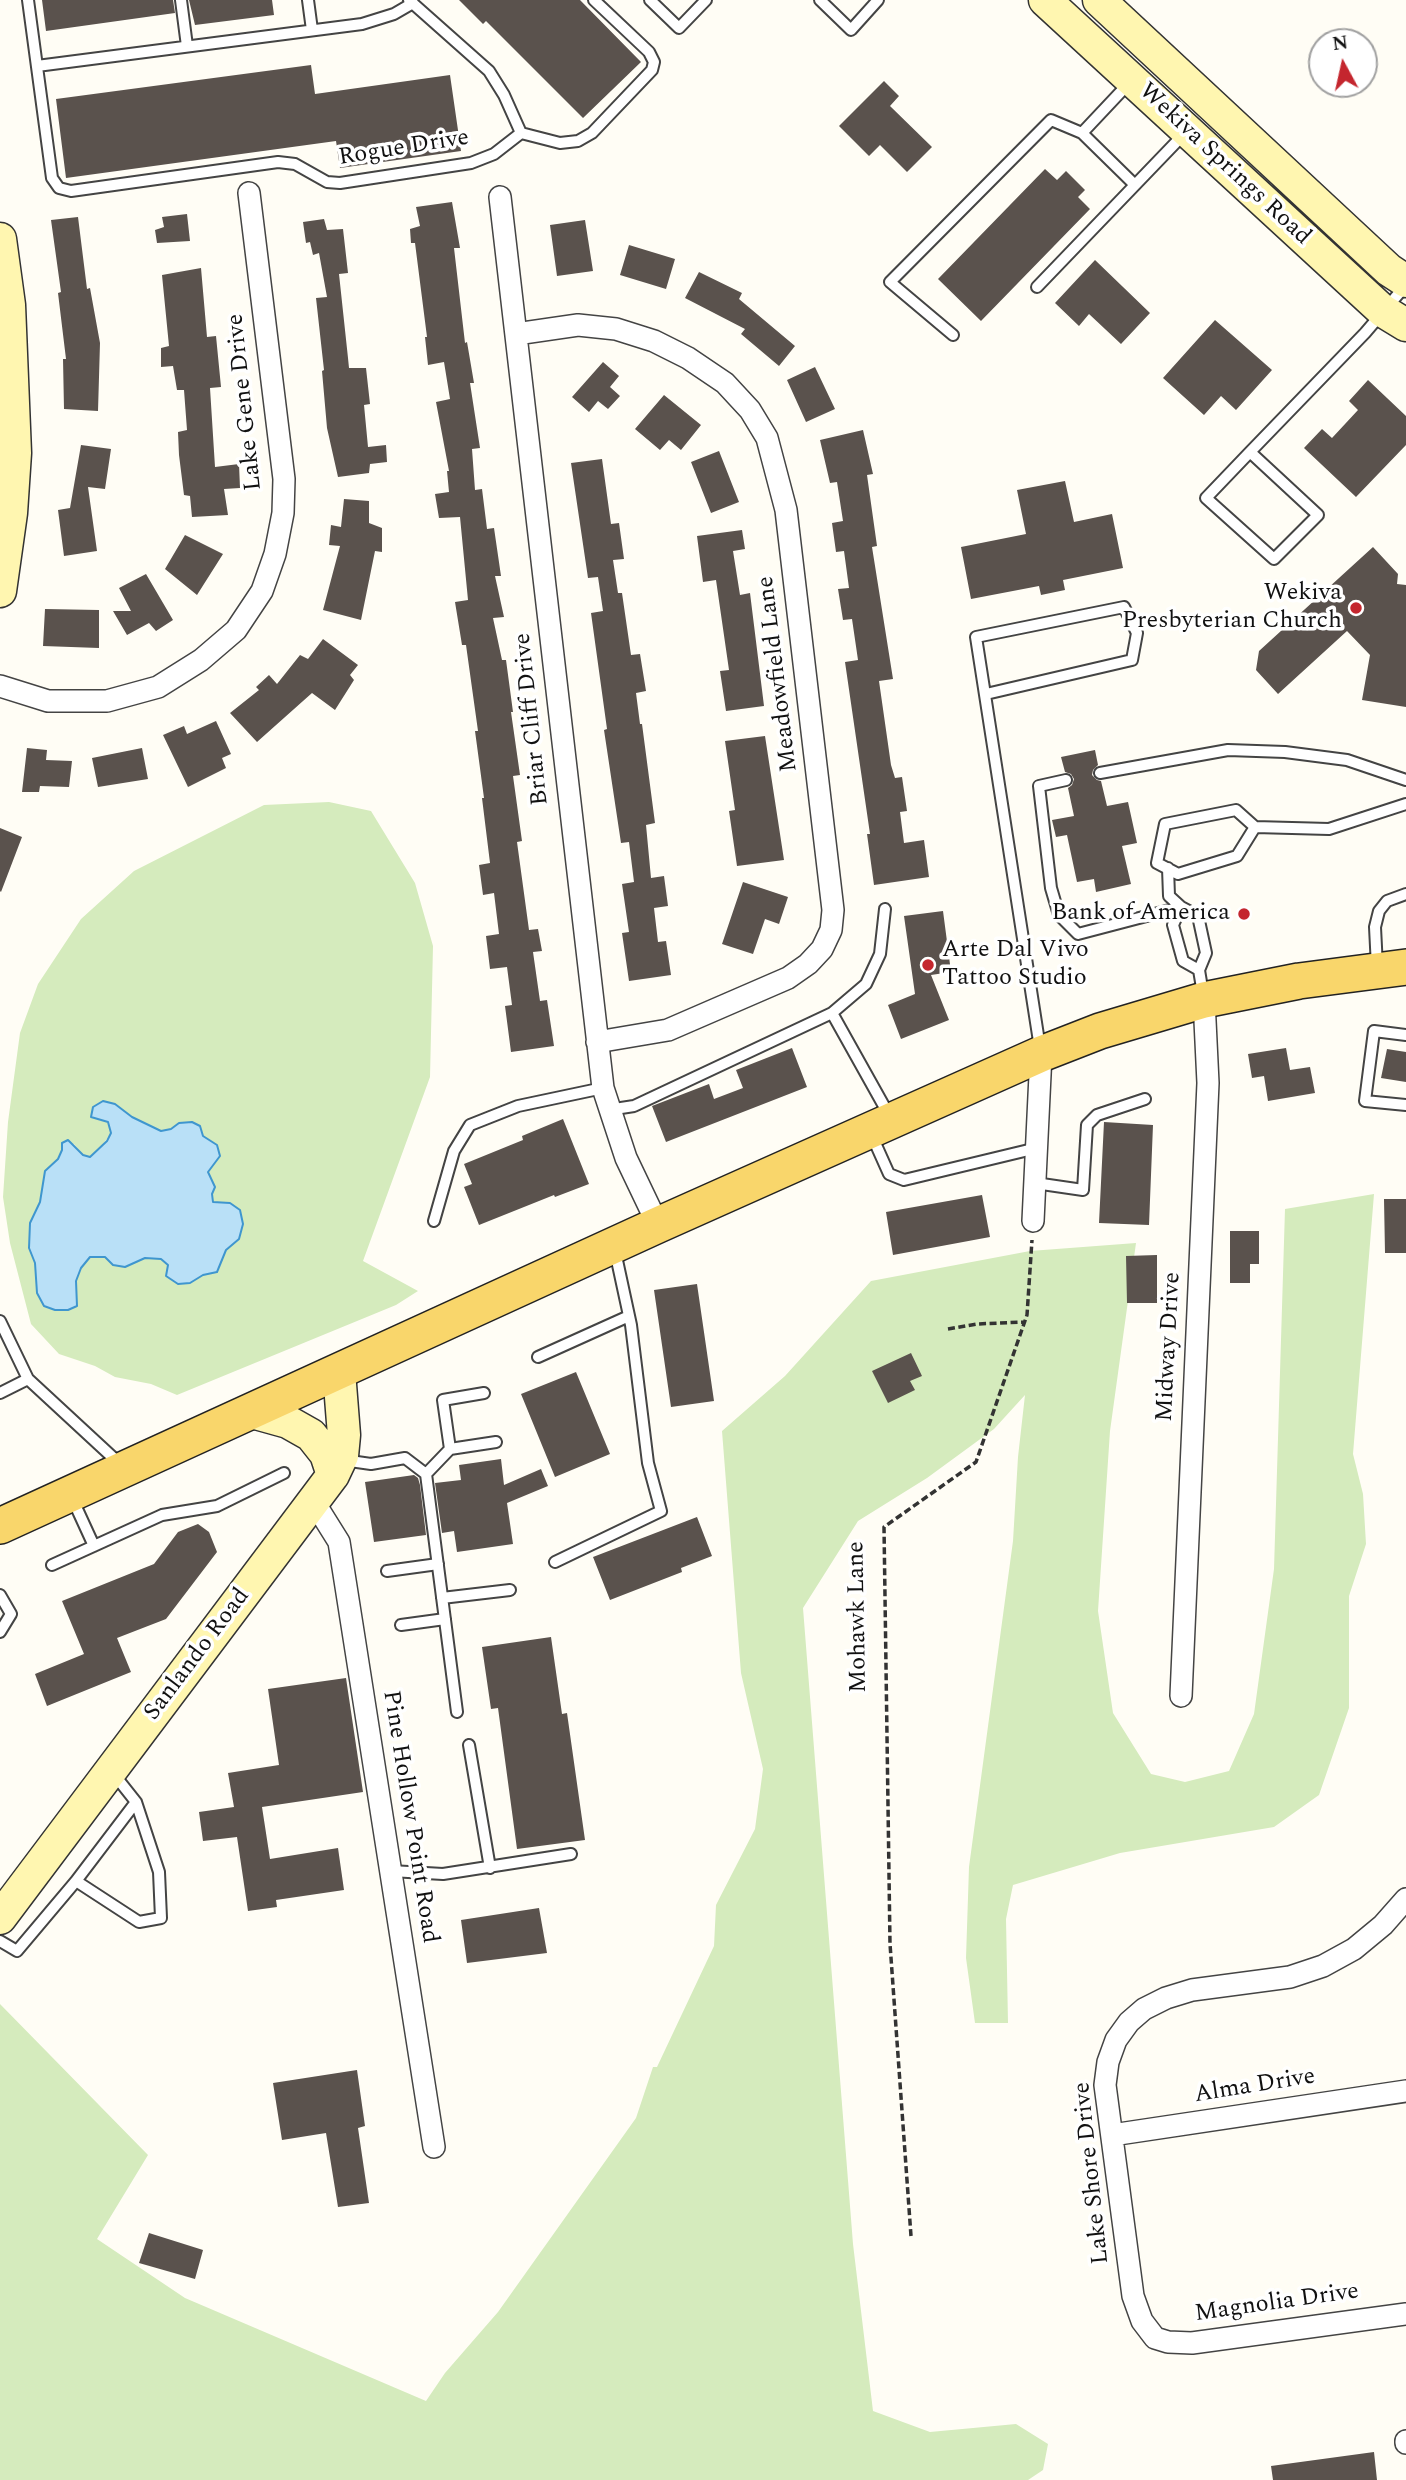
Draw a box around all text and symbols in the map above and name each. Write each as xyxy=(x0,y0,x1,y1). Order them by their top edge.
north arrow xyxy=(1308,28,1378,98)
text: N xyxy=(1331,28,1350,59)
street label: Wekiva Springs Road xyxy=(1132,78,1316,252)
street label: Rogue Drive xyxy=(337,124,471,174)
street label: Lake Gene Drive xyxy=(222,312,270,492)
street label: Meadowfield Lane xyxy=(753,574,805,774)
place label: Wekiva Presbyterian Church xyxy=(1122,580,1342,636)
marker: Wekiva Presbyterian Church xyxy=(1348,600,1364,616)
street label: Briar Cliff Drive xyxy=(510,631,556,807)
place label: Bank of America xyxy=(1051,900,1230,928)
marker: Bank of America xyxy=(1236,906,1252,922)
place label: Arte Dal Vivo Tattoo Studio xyxy=(942,937,1089,993)
marker: Arte Dal Vivo Tattoo Studio xyxy=(920,957,936,973)
street label: Midway Drive xyxy=(1152,1271,1188,1423)
street label: Mohawk Lane xyxy=(843,1541,875,1693)
street label: Sanlando Road xyxy=(139,1583,257,1727)
street label: Pine Hollow Point Road xyxy=(375,1688,443,1946)
street label: Alma Drive xyxy=(1193,2063,1317,2111)
street label: Lake Shore Drive xyxy=(1069,2081,1117,2265)
street label: Magnolia Drive xyxy=(1193,2278,1361,2330)

